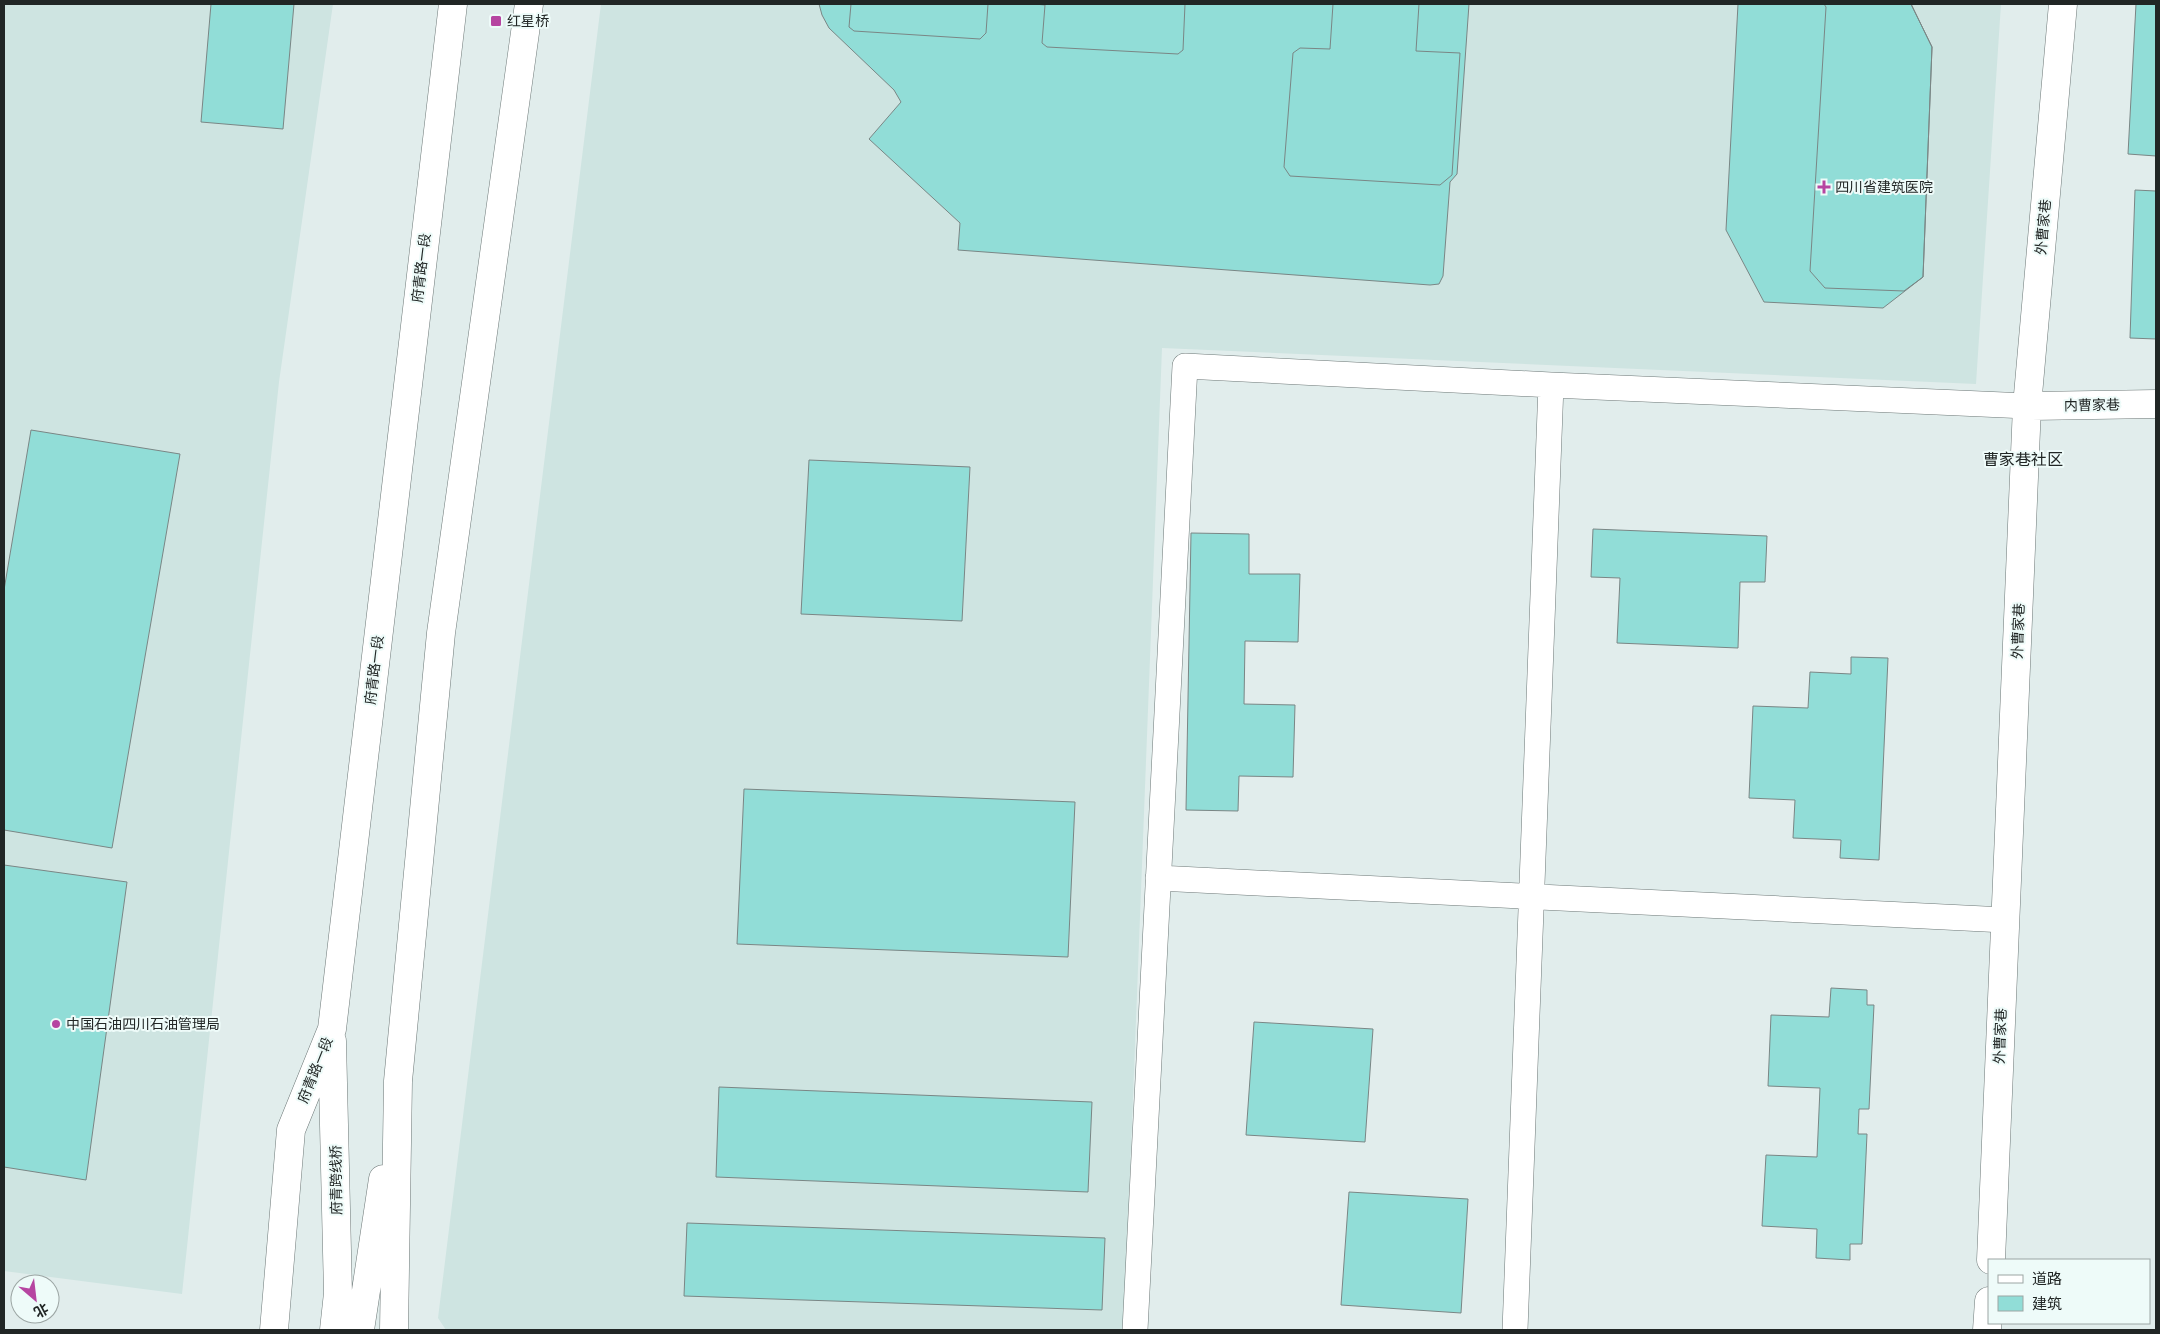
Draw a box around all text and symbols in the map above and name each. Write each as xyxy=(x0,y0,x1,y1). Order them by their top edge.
place label: 红星桥 xyxy=(507,13,549,29)
marker: 红星桥 xyxy=(489,14,503,28)
place label: 四川省建筑医院 xyxy=(1835,179,1933,195)
marker: 四川省建筑医院 xyxy=(1817,180,1831,194)
street label: 外曹家巷 xyxy=(2033,198,2053,256)
street label: 府青路一段 xyxy=(409,232,433,304)
street label: 内曹家巷 xyxy=(2064,397,2120,413)
district label: 曹家巷社区 xyxy=(1983,450,2063,469)
street label: 外曹家巷 xyxy=(2009,603,2027,659)
street label: 府青路一段 xyxy=(362,634,386,706)
street label: 外曹家巷 xyxy=(1991,1008,2009,1064)
place label: 中国石油四川石油管理局 xyxy=(66,1016,220,1032)
marker: 中国石油四川石油管理局 xyxy=(50,1018,62,1030)
street label: 府青路一段 xyxy=(294,1035,336,1105)
street label: 府青跨线桥 xyxy=(327,1145,345,1215)
legend xyxy=(1988,1259,2150,1324)
text: 道路 xyxy=(2032,1270,2062,1288)
north arrow xyxy=(10,1274,60,1324)
text: 建筑 xyxy=(2032,1295,2062,1313)
text: 北 xyxy=(31,1300,51,1321)

